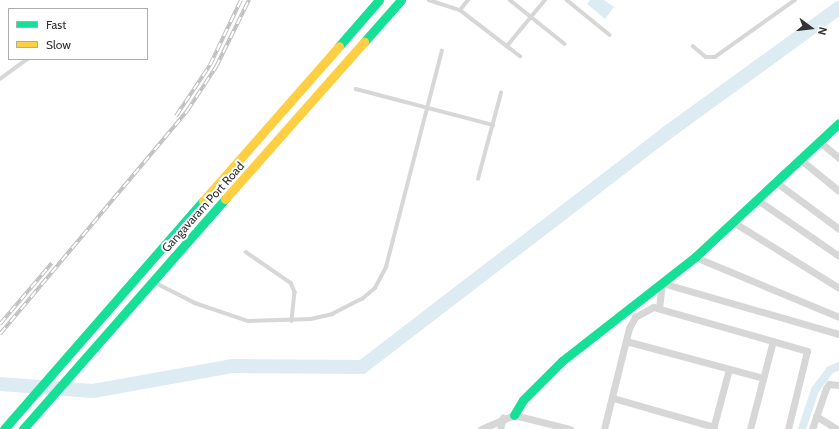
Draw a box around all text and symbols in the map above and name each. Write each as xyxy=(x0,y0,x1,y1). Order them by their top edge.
legend xyxy=(8,8,148,60)
north arrow xyxy=(791,8,831,48)
text: Fast xyxy=(46,17,66,32)
text: N xyxy=(815,26,830,37)
text: Slow xyxy=(46,37,71,52)
street label: Gangavaram Port Road xyxy=(159,159,247,255)

